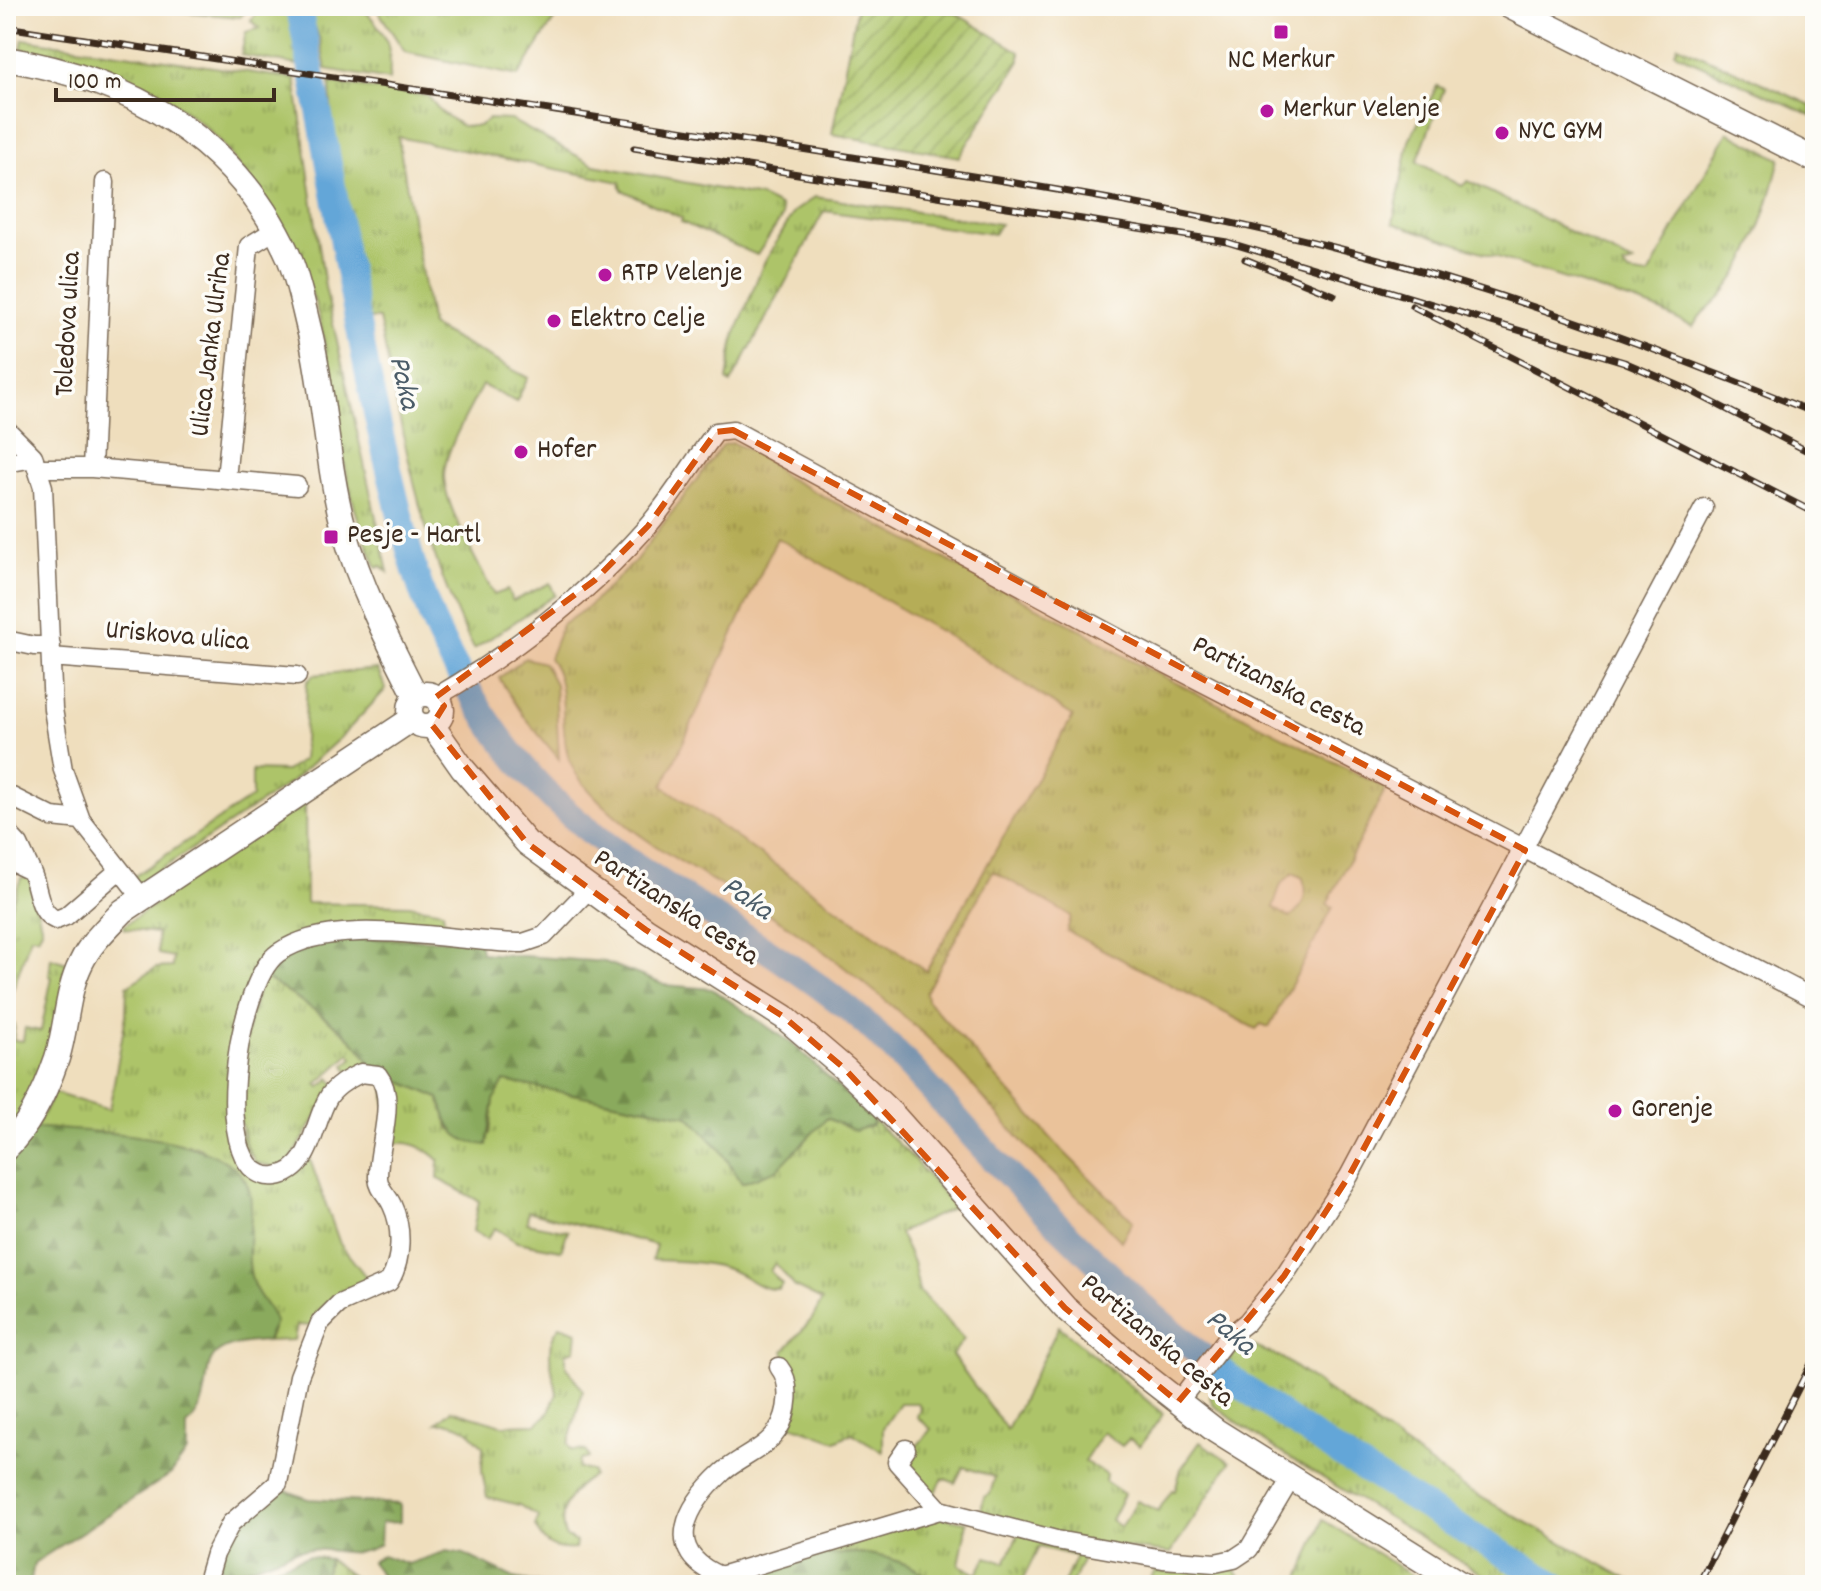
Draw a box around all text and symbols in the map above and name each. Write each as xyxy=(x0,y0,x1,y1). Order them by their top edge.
marker: NC Merkur xyxy=(1272,23,1290,41)
place label: NC Merkur xyxy=(1227,42,1335,82)
scale bar xyxy=(56,52,274,102)
text: 100 m xyxy=(68,66,121,100)
place label: Merkur Velenje xyxy=(1283,91,1440,131)
marker: Merkur Velenje xyxy=(1258,102,1276,120)
place label: NYC GYM xyxy=(1518,113,1603,153)
marker: NYC GYM xyxy=(1493,124,1511,142)
street label: Toledova ulica xyxy=(46,250,94,398)
street label: Ulica Janka Ulriha xyxy=(182,250,244,439)
place label: RTP Velenje xyxy=(621,255,742,295)
marker: RTP Velenje xyxy=(596,266,614,284)
place label: Elektro Celje xyxy=(570,301,705,341)
marker: Elektro Celje xyxy=(545,312,563,330)
water label: Paka xyxy=(375,352,429,416)
place label: Hofer xyxy=(537,432,597,472)
marker: Hofer xyxy=(512,443,530,461)
place label: Pesje - Hartl xyxy=(347,517,481,557)
marker: Pesje - Hartl xyxy=(322,528,340,546)
street label: Uriskova ulica xyxy=(103,612,251,664)
street label: Partizanska cesta xyxy=(1184,627,1373,749)
street label: Partizanska cesta xyxy=(584,840,766,978)
water label: Paka xyxy=(712,867,782,934)
place label: Gorenje xyxy=(1631,1091,1713,1131)
marker: Gorenje xyxy=(1606,1102,1624,1120)
street label: Partizanska cesta xyxy=(1070,1266,1242,1419)
water label: Paka xyxy=(1194,1300,1265,1369)

